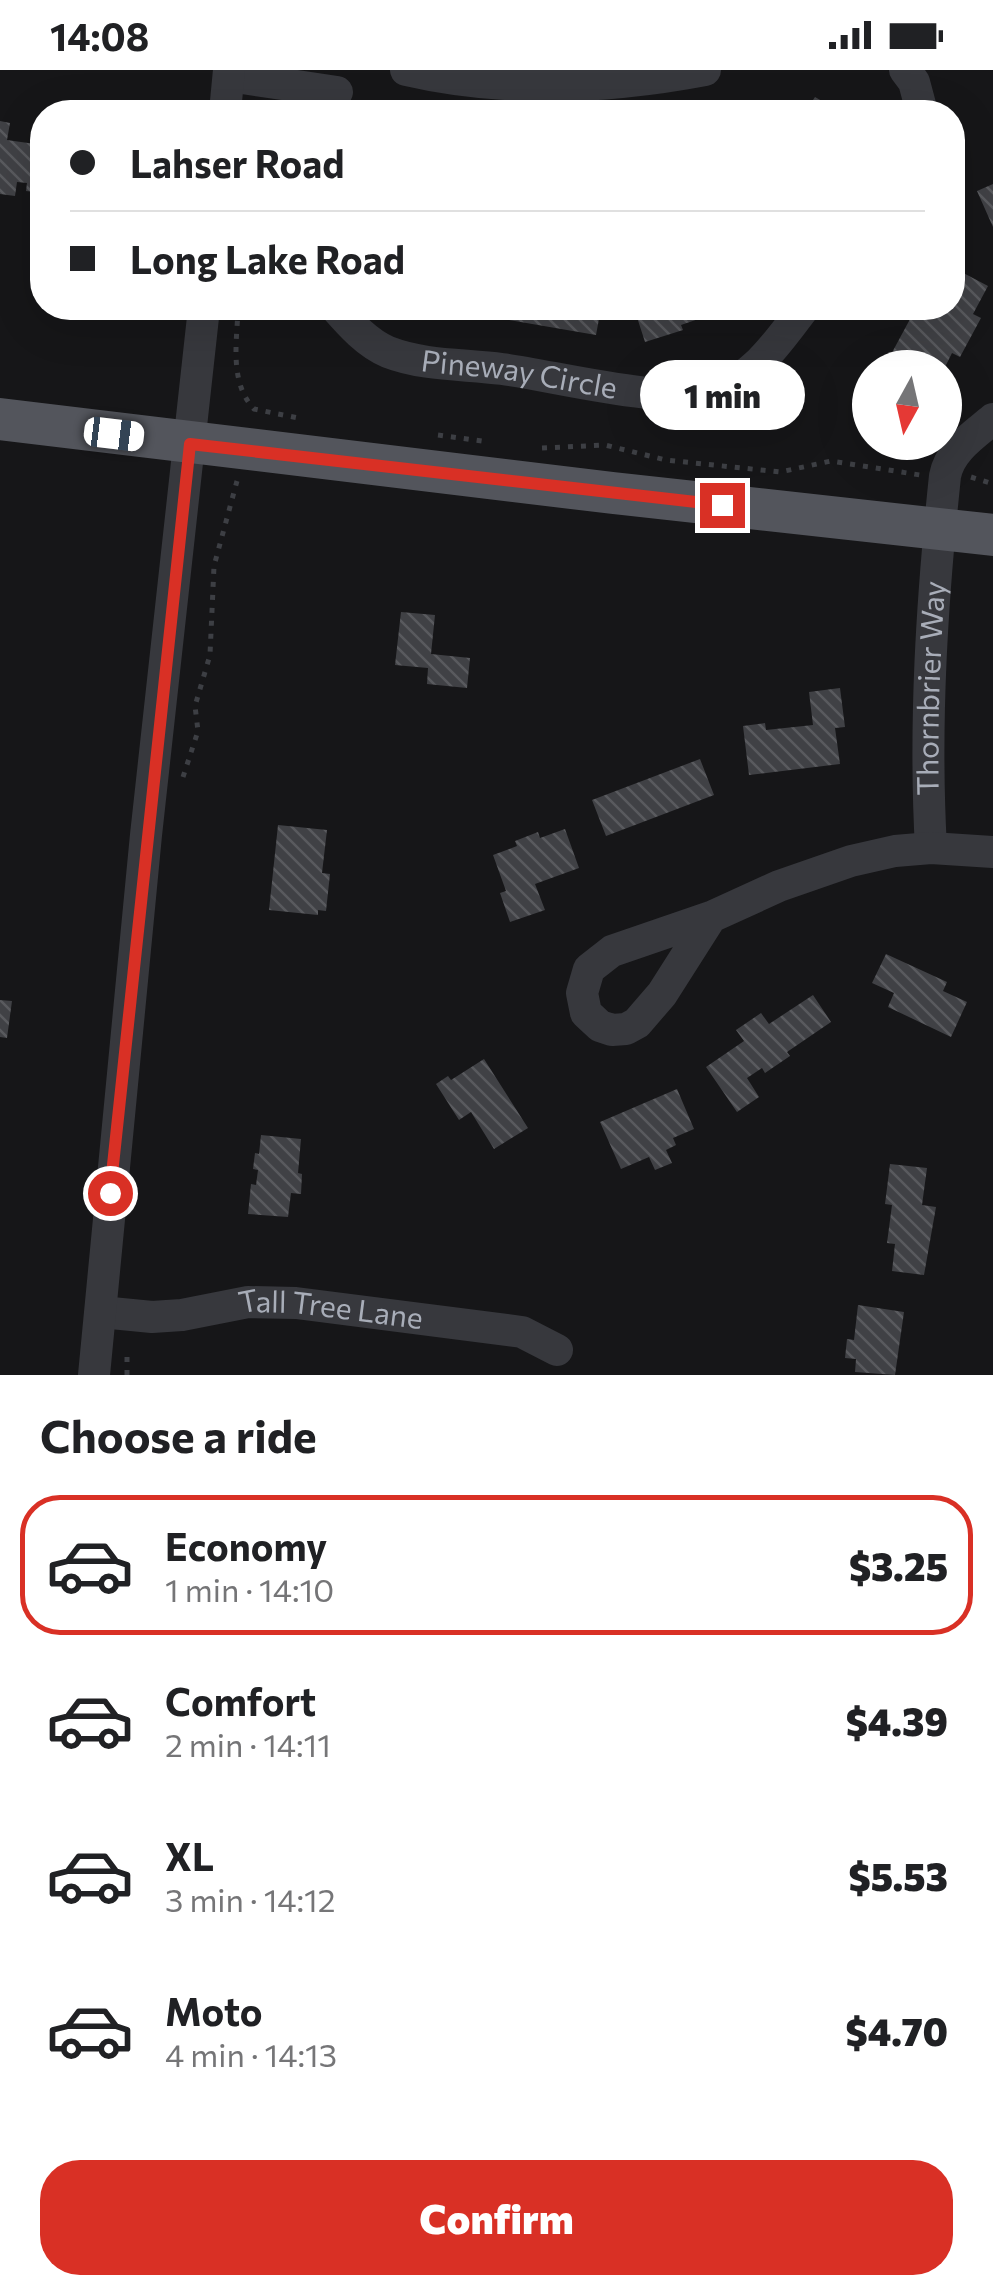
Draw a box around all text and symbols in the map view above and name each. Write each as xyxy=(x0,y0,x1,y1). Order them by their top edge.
text: 14:08 xyxy=(50,12,149,59)
text: Lahser Road xyxy=(130,139,345,186)
text: Long Lake Road xyxy=(130,235,405,282)
street label: Pineway Circle xyxy=(419,340,620,405)
north arrow xyxy=(852,350,962,460)
map controls xyxy=(852,350,962,460)
callout: 1 min xyxy=(640,360,804,430)
text: 1 min xyxy=(684,375,761,415)
car xyxy=(82,415,146,453)
route end xyxy=(700,483,745,528)
street label: Thornbrier Way xyxy=(907,579,951,796)
route start xyxy=(88,1171,133,1216)
street label: Tall Tree Lane xyxy=(235,1279,425,1335)
text: Choose a ride xyxy=(40,1407,317,1462)
icon: car xyxy=(45,1520,135,1610)
text: Economy xyxy=(165,1522,327,1569)
text: $3.25 xyxy=(849,1542,948,1589)
text: 1 min · 14:10 xyxy=(165,1569,334,1609)
icon: car xyxy=(45,1675,135,1765)
text: Comfort xyxy=(165,1677,316,1724)
text: $4.39 xyxy=(846,1697,948,1744)
text: 2 min · 14:11 xyxy=(165,1724,331,1764)
icon: car xyxy=(45,1830,135,1920)
text: XL xyxy=(165,1832,214,1879)
text: $5.53 xyxy=(849,1852,948,1899)
text: 3 min · 14:12 xyxy=(165,1879,336,1919)
icon: car xyxy=(45,1985,135,2075)
text: Moto xyxy=(165,1987,263,2034)
text: $4.70 xyxy=(846,2007,948,2054)
text: 4 min · 14:13 xyxy=(165,2034,337,2074)
button: Confirm xyxy=(40,2160,953,2275)

